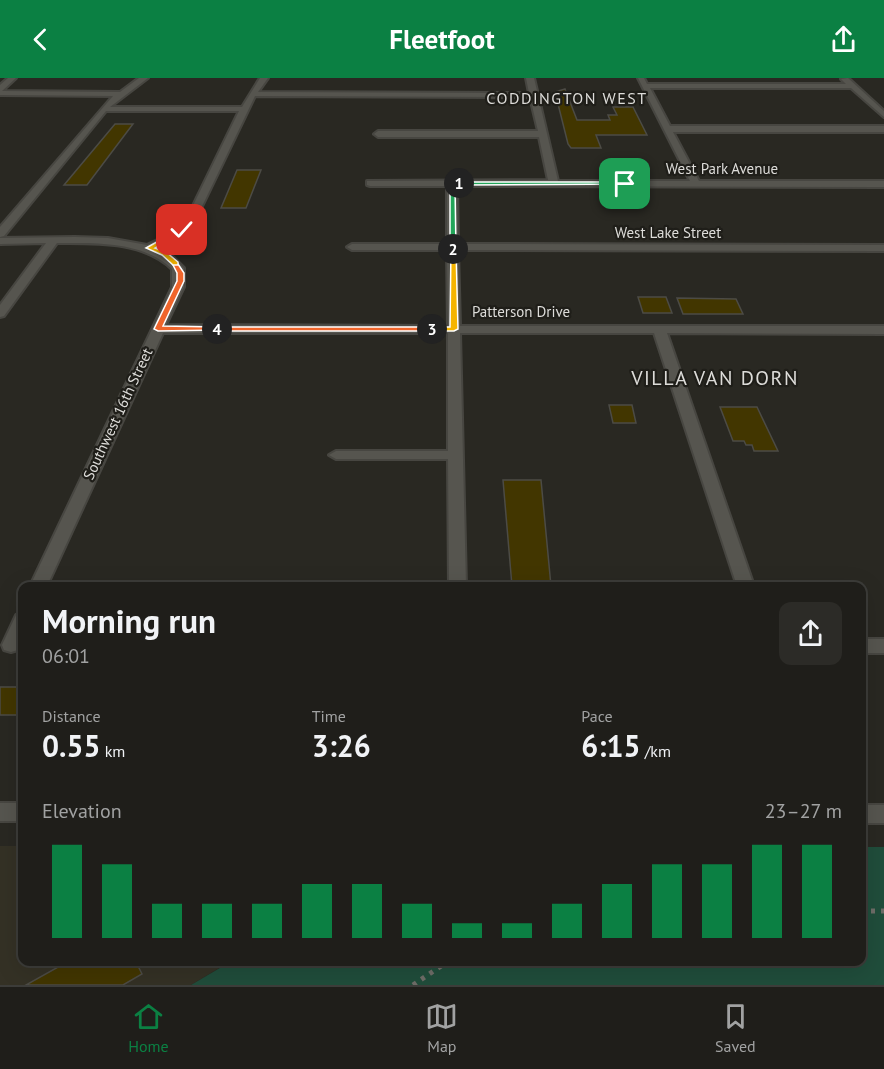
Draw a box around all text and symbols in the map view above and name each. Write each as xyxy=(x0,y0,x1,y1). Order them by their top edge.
text: Fleetfoot xyxy=(389,22,495,56)
icon: back xyxy=(24,23,57,56)
icon: share xyxy=(827,23,860,56)
district label: CODDINGTON WEST xyxy=(486,88,648,108)
pin xyxy=(599,158,650,209)
street label: West Park Avenue xyxy=(666,159,778,178)
icon: arrive xyxy=(608,167,641,200)
pin: 1 xyxy=(444,168,474,198)
text: 1 xyxy=(454,173,464,193)
pin xyxy=(156,204,207,255)
icon: check xyxy=(165,213,198,246)
street label: West Lake Street xyxy=(615,223,721,242)
pin: 2 xyxy=(438,234,468,264)
text: 2 xyxy=(448,239,458,259)
street label: Patterson Drive xyxy=(472,302,570,321)
pin: 4 xyxy=(202,314,232,344)
pin: 3 xyxy=(417,314,447,344)
text: 4 xyxy=(212,319,222,339)
text: 3 xyxy=(427,319,437,339)
street label: Southwest 16th Street xyxy=(79,345,156,483)
district label: VILLA VAN DORN xyxy=(630,365,799,391)
text: Morning run xyxy=(42,599,216,642)
button: share xyxy=(779,602,842,665)
text: 06:01 xyxy=(42,643,90,669)
text: Distance xyxy=(42,706,101,726)
text: Time xyxy=(312,706,346,726)
text: Pace xyxy=(581,706,613,726)
text: 0.55 xyxy=(42,726,100,765)
text: 3:26 xyxy=(312,726,371,765)
text: 6:15 xyxy=(581,726,640,765)
text: km xyxy=(100,741,125,761)
text: /km xyxy=(640,741,671,761)
text: Elevation xyxy=(42,798,122,824)
text: 23–27 m xyxy=(765,798,842,824)
tab: Home xyxy=(128,1000,169,1056)
tab: Map xyxy=(425,1000,458,1056)
tab: Saved xyxy=(715,1000,756,1056)

